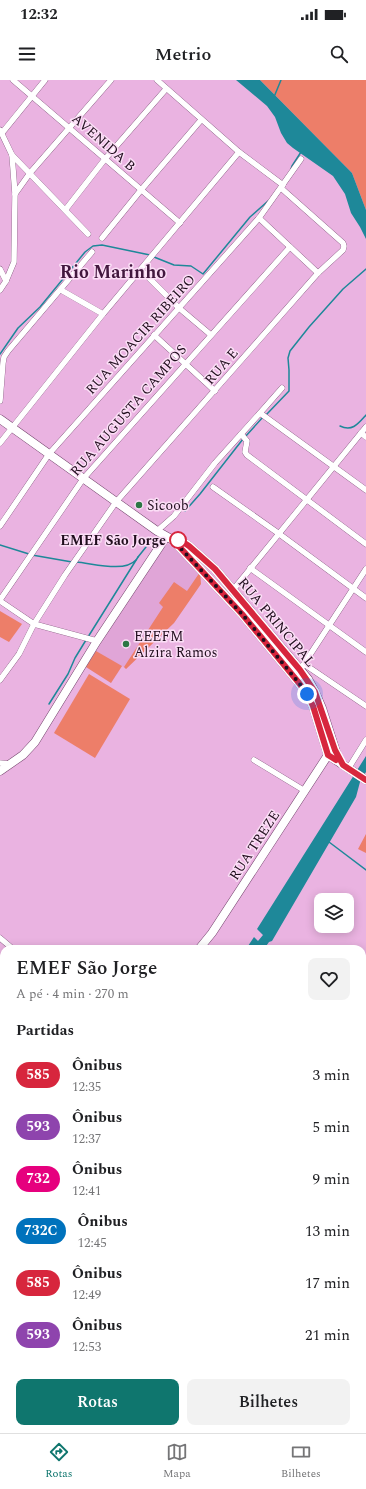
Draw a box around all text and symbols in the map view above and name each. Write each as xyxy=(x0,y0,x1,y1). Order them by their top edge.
text: 12:32 xyxy=(20,3,58,26)
text: Metrio xyxy=(155,41,211,68)
icon: menu xyxy=(16,43,38,65)
icon: search xyxy=(328,43,350,65)
street label: AVENIDA B xyxy=(67,109,140,176)
district label: Rio Marinho xyxy=(60,259,166,286)
street label: RUA MOACIR RIBEIRO xyxy=(81,270,200,399)
street label: RUA AUGUSTA CAMPOS xyxy=(65,340,192,481)
street label: RUA E xyxy=(199,343,243,389)
place label: Sicoob xyxy=(147,495,189,516)
marker: Sicoob xyxy=(134,500,144,510)
place label: EMEF São Jorge xyxy=(60,530,166,551)
marker: EMEF São Jorge xyxy=(169,531,187,549)
street label: RUA PRINCIPAL xyxy=(233,573,320,672)
place label: EEEFM Alzira Ramos xyxy=(134,626,218,663)
marker: EEEFM Alzira Ramos xyxy=(121,639,131,649)
your location xyxy=(297,684,317,704)
street label: RUA TREZE xyxy=(224,806,285,884)
map controls xyxy=(314,893,354,933)
button: layers xyxy=(314,893,354,933)
text: EMEF São Jorge xyxy=(16,954,157,983)
button: heart xyxy=(308,958,350,1000)
text: A pé · 4 min · 270 m xyxy=(16,984,129,1004)
text: Partidas xyxy=(16,1019,74,1042)
text: Ônibus xyxy=(72,1054,122,1077)
text: 585 xyxy=(26,1064,50,1085)
text: 3 min xyxy=(312,1064,350,1087)
text: 12:35 xyxy=(72,1077,101,1097)
text: Ônibus xyxy=(72,1106,122,1129)
text: 593 xyxy=(26,1116,50,1137)
text: 5 min xyxy=(312,1116,350,1139)
text: 12:37 xyxy=(72,1129,101,1149)
text: Ônibus xyxy=(72,1158,122,1181)
text: 732 xyxy=(26,1168,50,1189)
text: 9 min xyxy=(312,1168,350,1191)
text: 12:41 xyxy=(72,1181,101,1201)
text: Ônibus xyxy=(78,1210,128,1233)
text: 732C xyxy=(24,1220,58,1241)
text: 13 min xyxy=(305,1220,350,1243)
text: 12:45 xyxy=(78,1233,107,1253)
text: Ônibus xyxy=(72,1262,122,1285)
text: 585 xyxy=(26,1272,50,1293)
text: 17 min xyxy=(305,1272,350,1295)
text: 12:49 xyxy=(72,1285,101,1305)
text: Ônibus xyxy=(72,1314,122,1337)
text: 593 xyxy=(26,1324,50,1345)
text: 21 min xyxy=(305,1324,350,1347)
text: 12:53 xyxy=(72,1337,101,1357)
button: Rotas xyxy=(16,1379,179,1425)
button: Bilhetes xyxy=(187,1379,350,1425)
tab: Rotas xyxy=(45,1441,73,1482)
tab: Mapa xyxy=(163,1441,191,1482)
tab: Bilhetes xyxy=(281,1441,321,1482)

